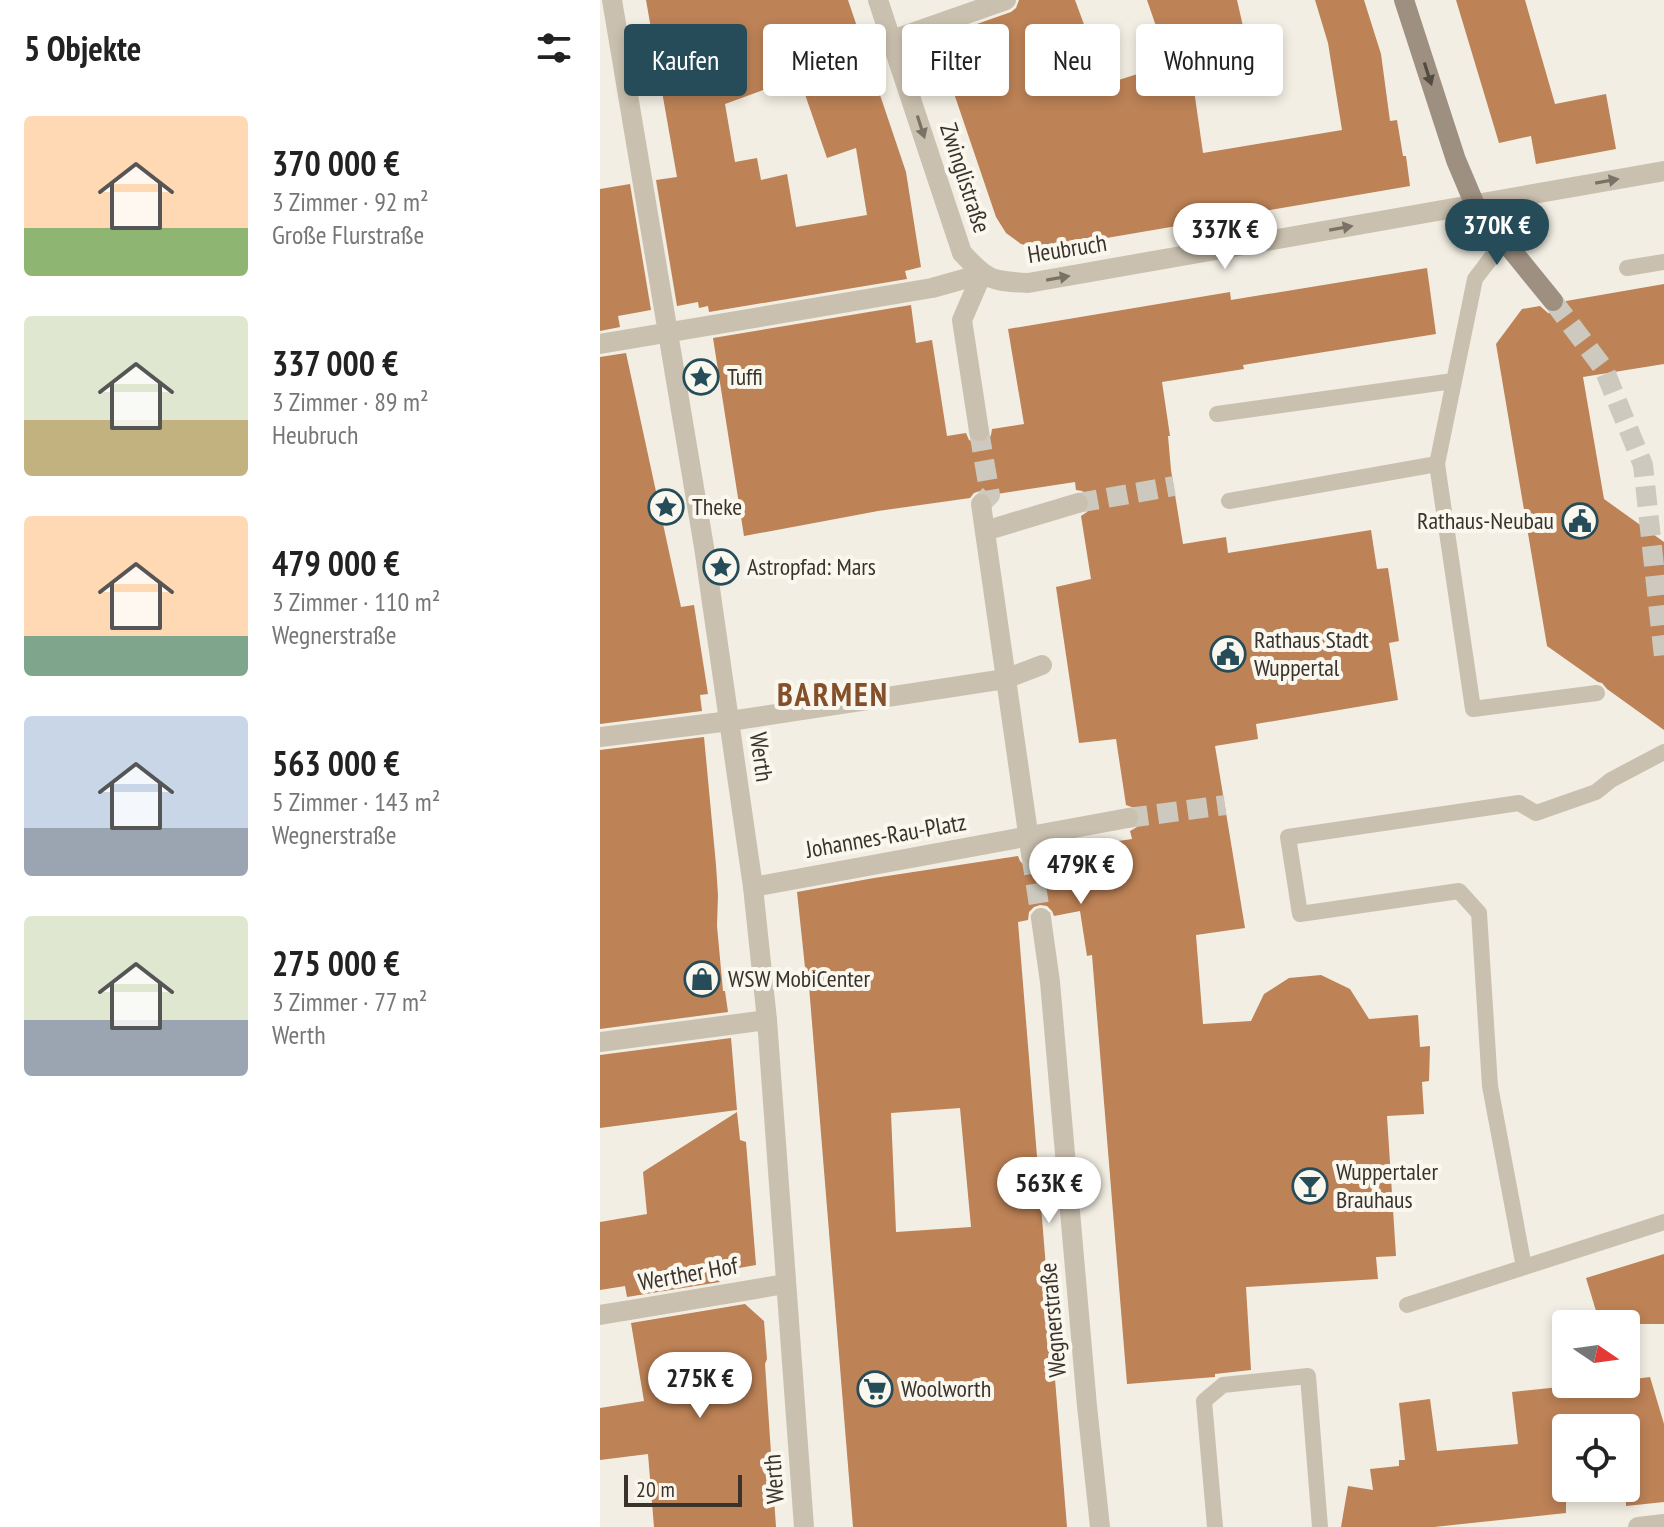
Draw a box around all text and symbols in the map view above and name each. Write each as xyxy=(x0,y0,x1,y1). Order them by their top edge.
chip: Kaufen xyxy=(624,24,747,96)
chip: Mieten xyxy=(763,24,886,96)
chip: Filter xyxy=(902,24,1009,96)
chip: Neu xyxy=(1025,24,1120,96)
chip: Wohnung xyxy=(1136,24,1283,96)
text: 5 Objekte xyxy=(24,26,141,70)
icon: filters xyxy=(532,26,576,70)
one-way arrow xyxy=(1422,62,1434,86)
one-way arrow xyxy=(915,115,927,139)
street label: Zwinglistraße xyxy=(933,119,998,237)
text: 370 000 € xyxy=(272,141,400,185)
icon: home xyxy=(88,148,184,244)
one-way arrow xyxy=(1595,175,1620,187)
text: 3 Zimmer · 92 m² xyxy=(272,185,429,218)
pin: 370K € xyxy=(1432,199,1562,267)
pin: 337K € xyxy=(1160,203,1290,271)
text: 370K € xyxy=(1463,208,1531,241)
text: 337K € xyxy=(1191,212,1259,245)
text: Große Flurstraße xyxy=(272,218,424,251)
one-way arrow xyxy=(1329,222,1354,234)
street label: Heubruch xyxy=(1025,227,1109,270)
one-way arrow xyxy=(1045,271,1070,284)
text: 337 000 € xyxy=(272,341,398,385)
icon: home xyxy=(88,348,184,444)
place icon: Tuffi xyxy=(682,358,720,396)
place label: Tuffi xyxy=(727,361,763,392)
text: 3 Zimmer · 89 m² xyxy=(272,385,429,418)
text: Heubruch xyxy=(272,418,358,451)
place icon: Theke xyxy=(647,488,685,526)
place label: Theke xyxy=(692,491,742,522)
public building icon: Rathaus-Neubau xyxy=(1561,502,1599,540)
place label: Rathaus-Neubau xyxy=(1417,505,1554,536)
text: 479 000 € xyxy=(272,541,400,585)
icon: home xyxy=(88,548,184,644)
place icon: Astropfad: Mars xyxy=(702,548,740,586)
place label: Astropfad: Mars xyxy=(747,551,876,582)
text: 3 Zimmer · 110 m² xyxy=(272,585,440,618)
text: Wegnerstraße xyxy=(272,618,396,651)
place label: Rathaus Stadt Wuppertal xyxy=(1254,624,1369,683)
public building icon: Rathaus Stadt Wuppertal xyxy=(1209,635,1247,673)
district label: BARMEN xyxy=(777,673,889,715)
street label: Werth xyxy=(743,730,780,784)
text: 563 000 € xyxy=(272,741,400,785)
icon: home xyxy=(88,748,184,844)
text: 5 Zimmer · 143 m² xyxy=(272,785,440,818)
street label: Johannes-Rau-Platz xyxy=(802,806,968,865)
text: Wegnerstraße xyxy=(272,818,396,851)
pin: 479K € xyxy=(1016,838,1146,906)
text: 479K € xyxy=(1047,847,1115,880)
text: 275 000 € xyxy=(272,941,400,985)
icon: home xyxy=(88,948,184,1044)
shop icon: WSW MobiCenter xyxy=(683,960,721,998)
place label: WSW MobiCenter xyxy=(728,963,871,994)
text: 3 Zimmer · 77 m² xyxy=(272,985,427,1018)
text: Werth xyxy=(272,1018,326,1051)
place label: Wuppertaler Brauhaus xyxy=(1336,1156,1438,1215)
pin: 563K € xyxy=(984,1157,1114,1225)
text: 563K € xyxy=(1015,1166,1083,1199)
bar icon: Wuppertaler Brauhaus xyxy=(1291,1167,1329,1205)
street label: Werther Hof xyxy=(636,1249,741,1297)
street label: Wegnerstraße xyxy=(1032,1261,1073,1379)
north arrow xyxy=(1552,1310,1640,1398)
map controls xyxy=(1552,1310,1640,1502)
pin: 275K € xyxy=(635,1352,765,1420)
text: 275K € xyxy=(666,1361,734,1394)
supermarket icon: Woolworth xyxy=(856,1370,894,1408)
place label: Woolworth xyxy=(901,1373,991,1404)
button: locate xyxy=(1552,1414,1640,1502)
street label: Werth xyxy=(756,1453,791,1505)
scale bar xyxy=(624,1471,742,1507)
text: 20 m xyxy=(636,1475,675,1503)

